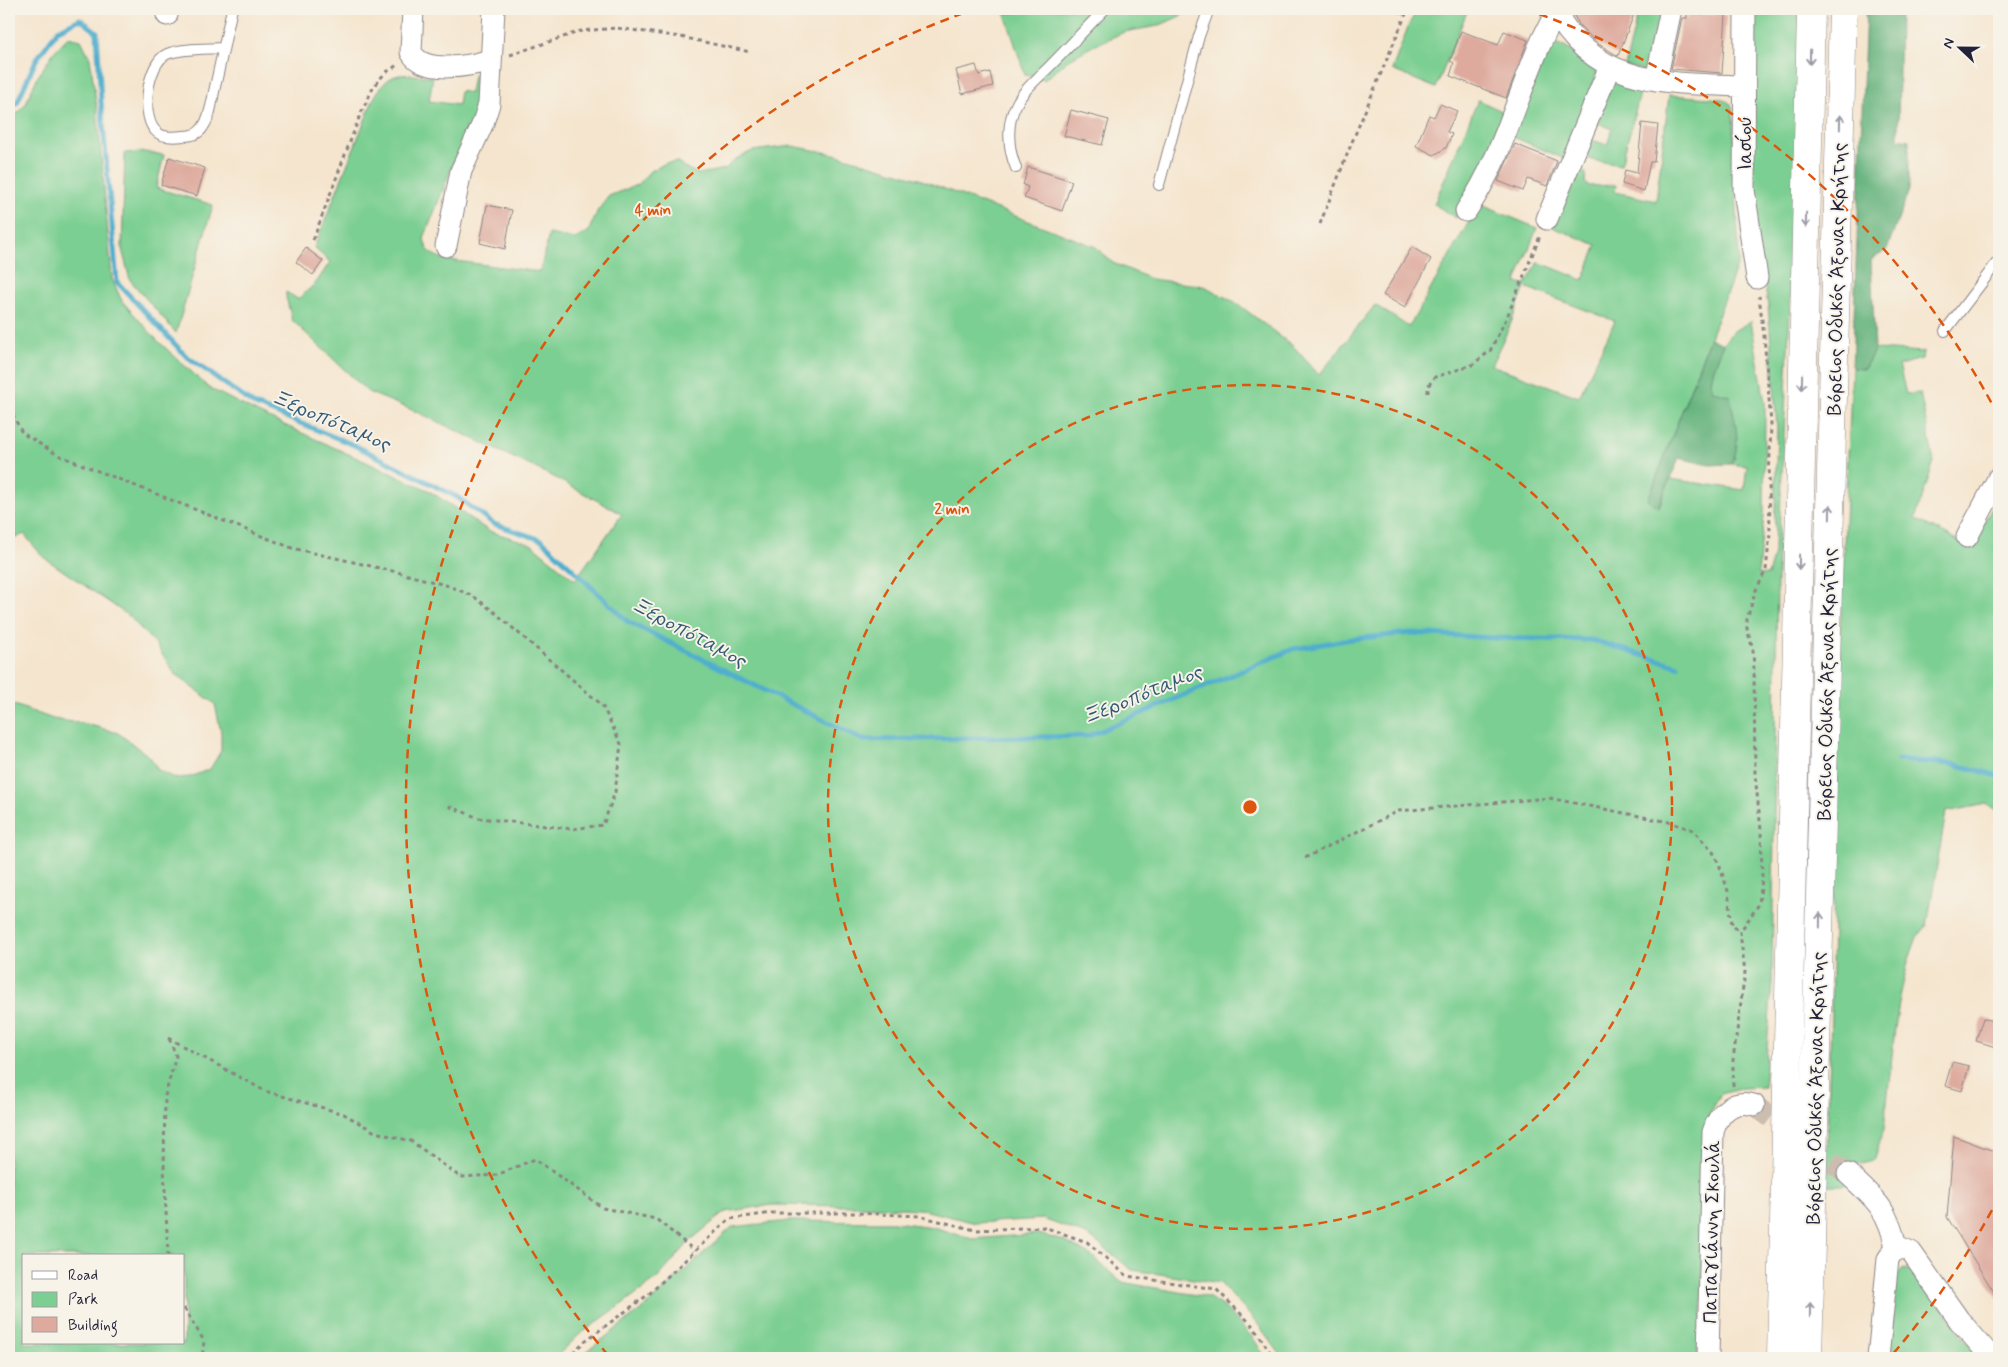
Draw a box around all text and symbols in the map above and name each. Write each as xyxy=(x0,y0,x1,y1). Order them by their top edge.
north arrow xyxy=(1936,22,1986,72)
text: N xyxy=(1939,36,1959,51)
one-way arrow xyxy=(1805,49,1814,65)
one-way arrow xyxy=(1835,115,1845,131)
street label: Ιασίου xyxy=(1732,117,1759,171)
street label: Βόρειος Οδικός Άξονας Κρήτης xyxy=(1822,142,1853,416)
text: 4 min xyxy=(635,201,671,221)
one-way arrow xyxy=(1801,212,1811,228)
one-way arrow xyxy=(1798,374,1807,390)
water label: Ξεροπόταμος xyxy=(267,383,396,459)
text: 2 min xyxy=(934,500,970,520)
one-way arrow xyxy=(1825,505,1835,521)
street label: Βόρειος Οδικός Άξονας Κρήτης xyxy=(1812,547,1843,821)
one-way arrow xyxy=(1794,554,1803,570)
water label: Ξεροπόταμος xyxy=(626,591,753,676)
water label: Ξεροπόταμος xyxy=(1078,658,1208,732)
centre of rings xyxy=(1241,798,1259,816)
one-way arrow xyxy=(1815,912,1824,928)
street label: Βόρειος Οδικός Άξονας Κρήτης xyxy=(1801,951,1832,1225)
street label: Παπαγιάννη Σκουλά xyxy=(1697,1140,1728,1324)
legend xyxy=(22,1254,185,1344)
text: Road xyxy=(68,1266,98,1286)
text: Park xyxy=(68,1290,98,1310)
one-way arrow xyxy=(1805,1302,1814,1318)
text: Building xyxy=(68,1316,118,1337)

